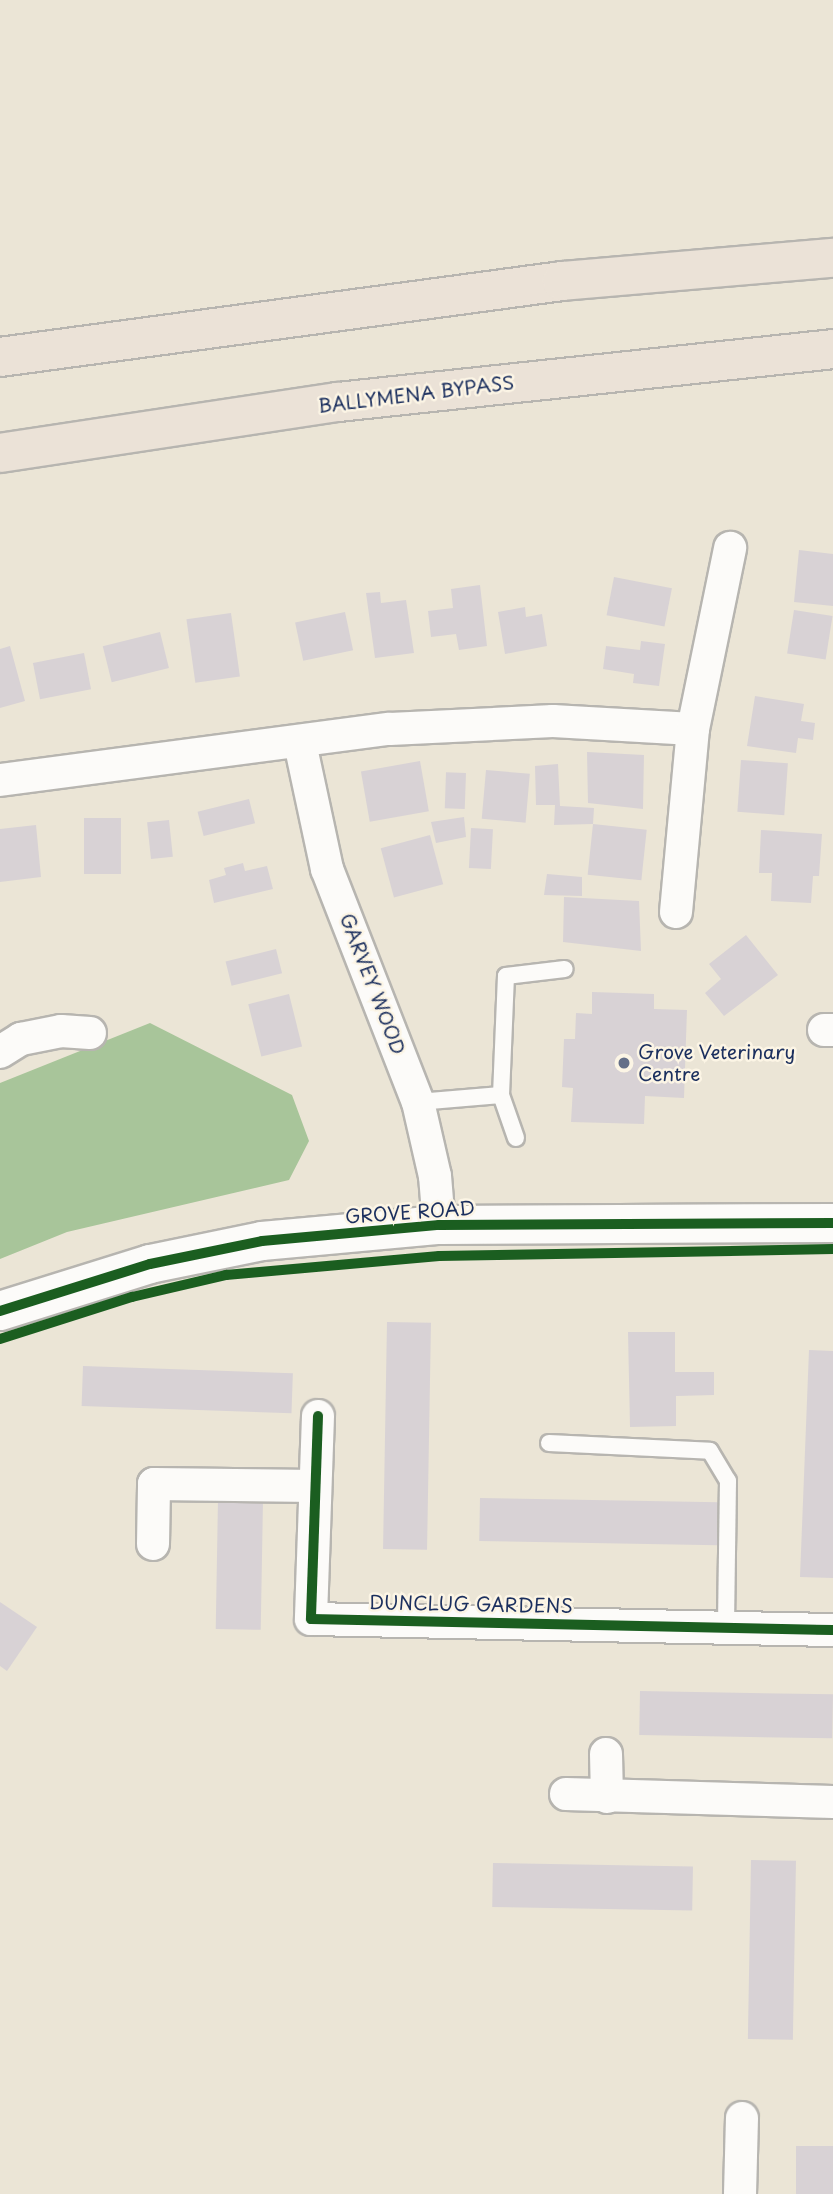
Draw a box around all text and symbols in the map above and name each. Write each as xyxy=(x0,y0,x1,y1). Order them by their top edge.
street label: BALLYMENA BYPASS xyxy=(317,371,515,417)
street label: GARVEY WOOD xyxy=(335,909,411,1059)
place label: Grove Veterinary Centre xyxy=(638,1041,794,1085)
marker: Grove Veterinary Centre xyxy=(616,1055,632,1071)
street label: GROVE ROAD xyxy=(344,1196,476,1228)
street label: DUNCLUG GARDENS xyxy=(370,1591,572,1617)

